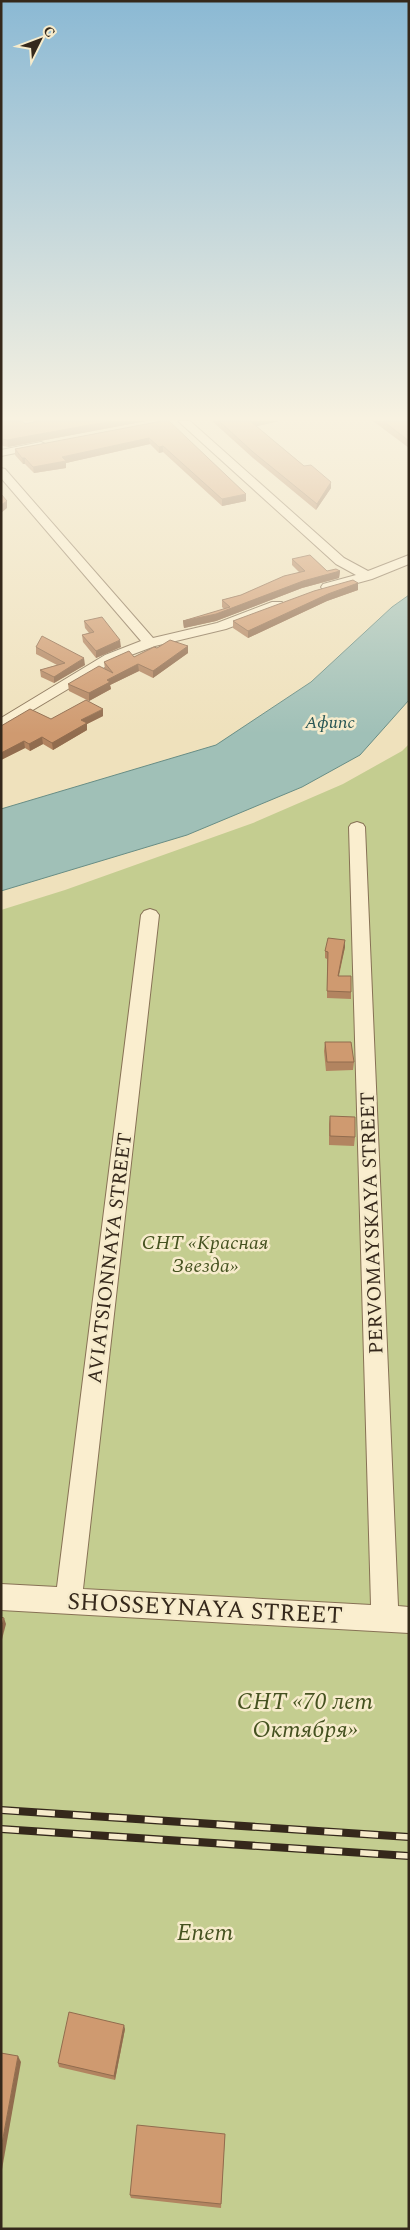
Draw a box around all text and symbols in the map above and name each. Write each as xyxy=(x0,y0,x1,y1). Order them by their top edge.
north arrow xyxy=(15,15,65,65)
text: С xyxy=(38,21,60,42)
water label: Афипс xyxy=(304,709,355,736)
street label: PERVOMAYSKAYA STREET xyxy=(352,1091,392,1355)
street label: AVIATSIONNAYA STREET xyxy=(80,1131,140,1385)
park label: СНТ «Красная Звезда» xyxy=(142,1228,269,1281)
street label: SHOSSEYNAYA STREET xyxy=(66,1584,344,1634)
park label: СНТ «70 лет Октября» xyxy=(237,1684,374,1748)
park label: Enem xyxy=(177,1915,234,1951)

